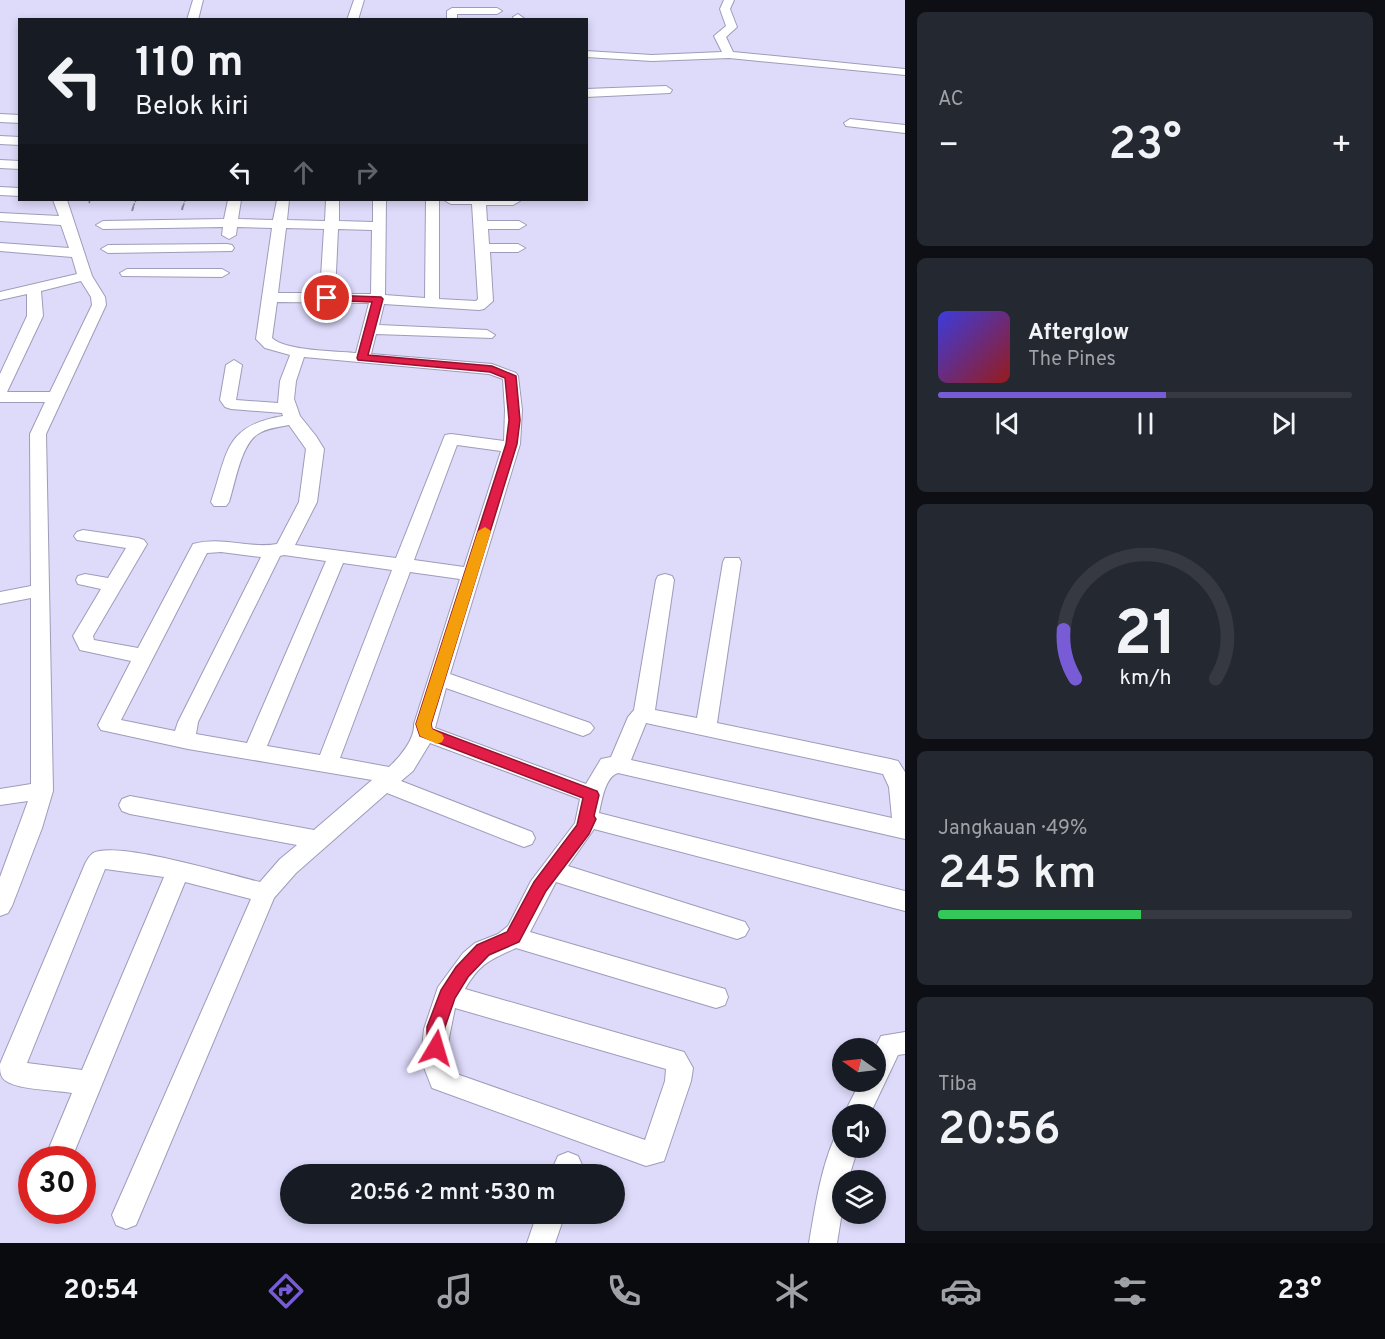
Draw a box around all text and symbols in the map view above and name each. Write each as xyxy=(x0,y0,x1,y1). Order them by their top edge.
text: 110 m xyxy=(135,38,244,91)
icon: left xyxy=(36,42,114,120)
text: AC xyxy=(938,87,964,113)
text: Belok kiri xyxy=(135,90,249,124)
text: 23° xyxy=(1108,118,1182,175)
text: − xyxy=(938,126,959,168)
text: + xyxy=(1331,126,1352,168)
icon: left xyxy=(224,156,257,189)
icon: ahead xyxy=(287,156,320,189)
icon: right xyxy=(350,156,383,189)
pin xyxy=(301,272,352,323)
icon: arrive xyxy=(310,281,343,314)
text: Afterglow xyxy=(1028,320,1129,347)
text: The Pines xyxy=(1028,347,1116,373)
icon: previous xyxy=(991,407,1024,440)
icon: pause xyxy=(1129,407,1162,440)
icon: next xyxy=(1267,407,1300,440)
text: 21 xyxy=(1113,598,1177,677)
text: km/h xyxy=(1119,665,1171,692)
text: Jangkauan · 49% xyxy=(938,816,1087,842)
text: 245 km xyxy=(938,847,1097,904)
position arrow xyxy=(404,1016,468,1080)
north arrow xyxy=(832,1038,886,1092)
map controls xyxy=(832,1038,886,1224)
text: Tiba xyxy=(938,1072,977,1098)
text: 20:56 xyxy=(938,1103,1061,1160)
button: sound xyxy=(832,1104,886,1158)
speed limit sign: 30 xyxy=(18,1146,96,1224)
button: layers xyxy=(832,1170,886,1224)
text: 20:56 · 2 mnt · 530 m xyxy=(350,1180,555,1207)
icon: directions xyxy=(265,1270,307,1312)
icon: music xyxy=(434,1270,476,1312)
icon: phone xyxy=(603,1270,645,1312)
icon: climate xyxy=(771,1270,813,1312)
icon: car xyxy=(940,1270,982,1312)
icon: filters xyxy=(1109,1270,1151,1312)
text: 20:54 xyxy=(63,1274,139,1308)
text: 23° xyxy=(1278,1274,1322,1308)

